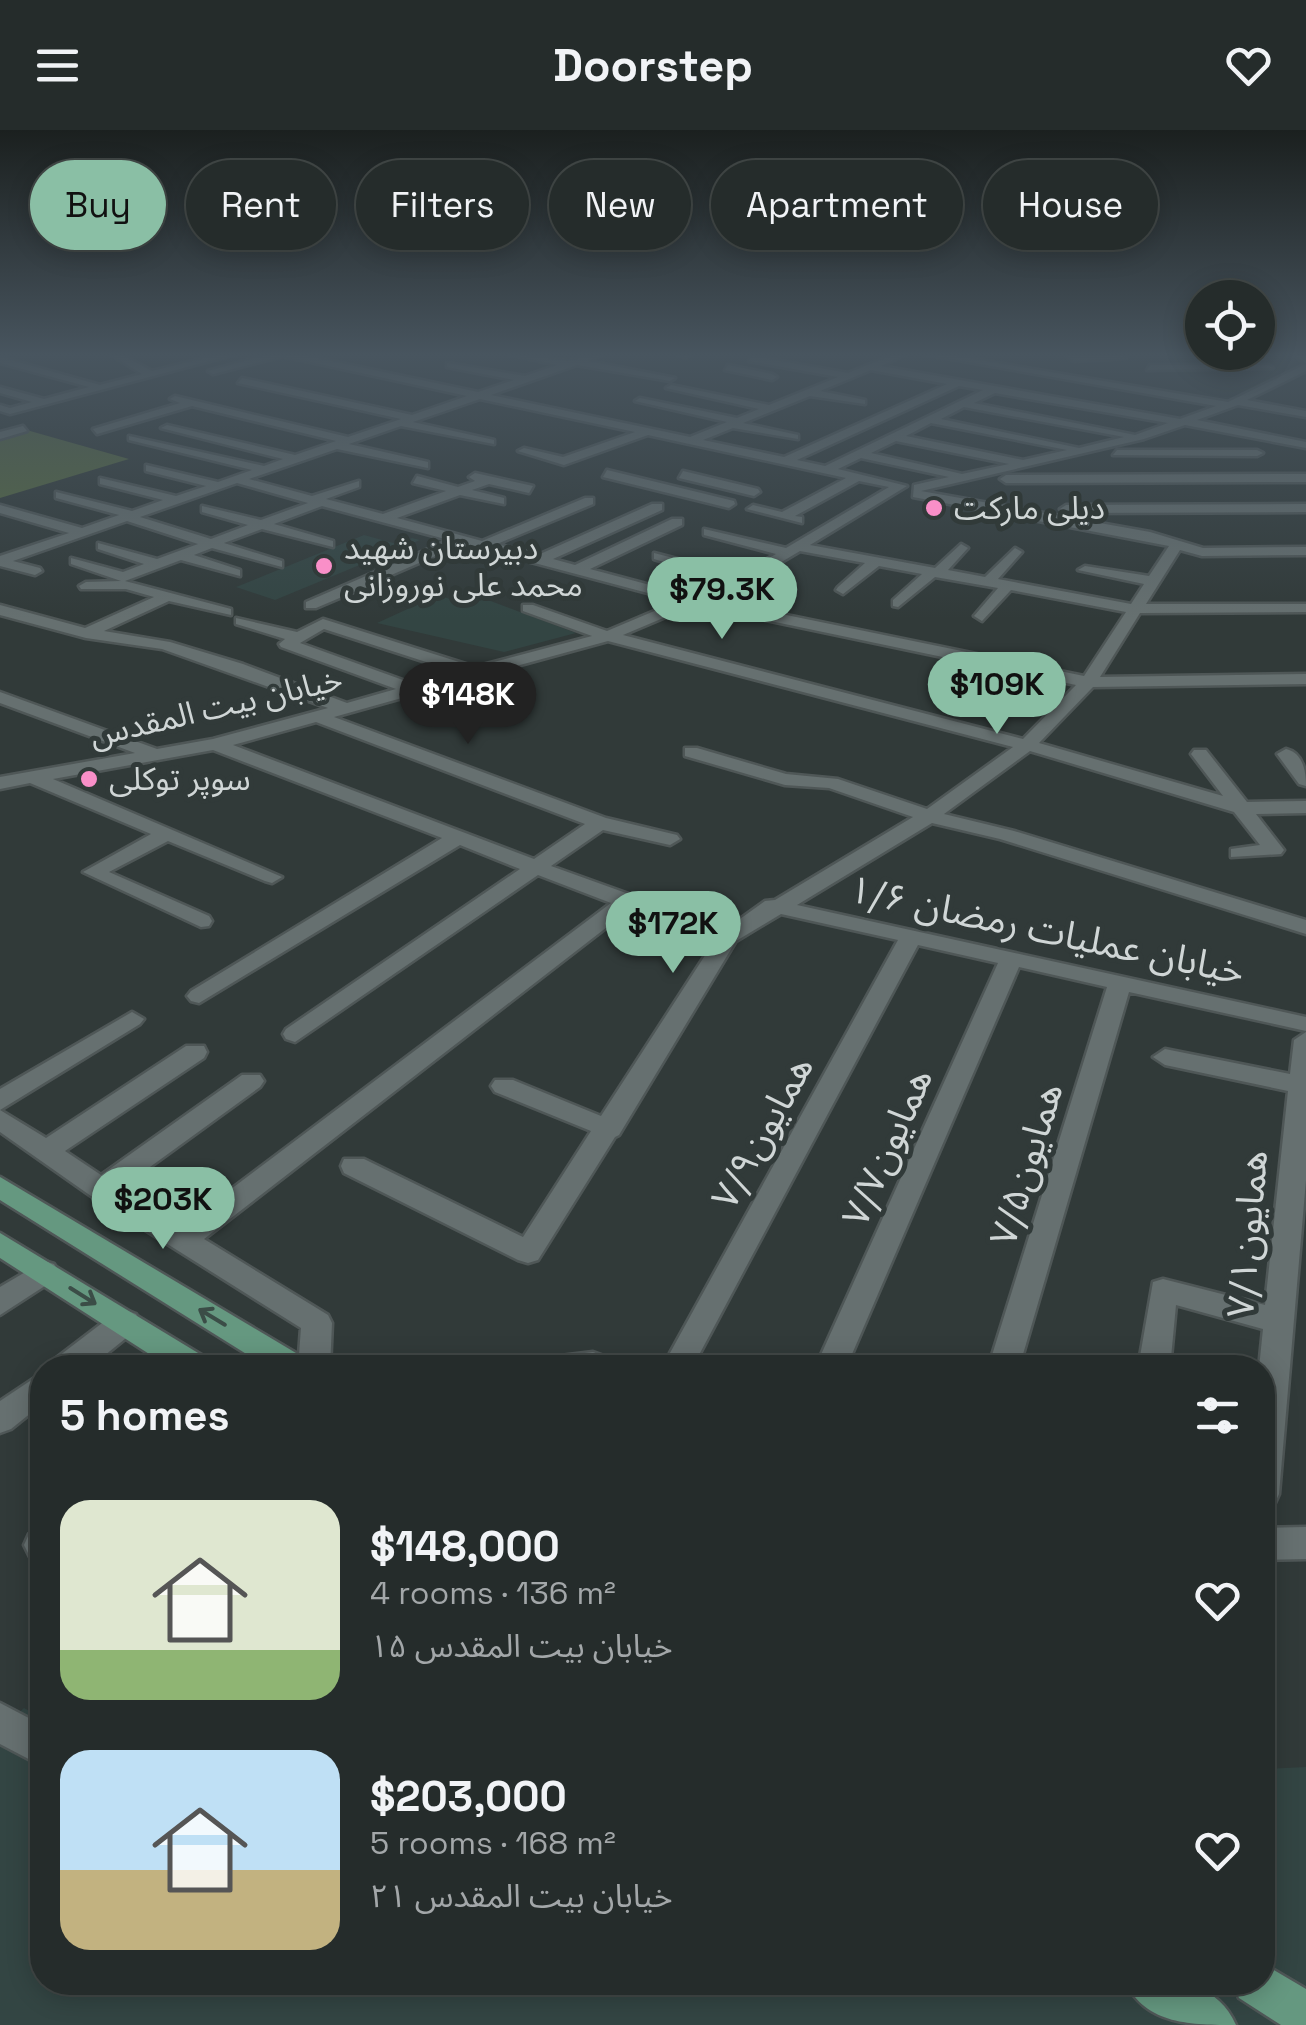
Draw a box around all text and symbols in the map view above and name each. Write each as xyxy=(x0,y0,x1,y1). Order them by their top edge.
text: Doorstep xyxy=(553,37,753,94)
icon: menu xyxy=(30,38,85,93)
icon: heart xyxy=(1221,38,1276,93)
chip: Buy xyxy=(30,160,166,250)
chip: Rent xyxy=(186,160,336,250)
chip: Filters xyxy=(356,160,529,250)
chip: New xyxy=(549,160,691,250)
chip: Apartment xyxy=(711,160,963,250)
chip: House xyxy=(983,160,1158,250)
map controls xyxy=(1185,280,1275,370)
button: locate xyxy=(1185,280,1275,370)
place label: دیلی مارکت xyxy=(954,488,1105,528)
marker: دیلی مارکت xyxy=(923,497,945,519)
place label: دبیرستان شهید محمد علی نوروزانی xyxy=(344,528,583,605)
marker: دبیرستان شهید محمد علی نوروزانی xyxy=(313,555,335,577)
pin: $79.3K xyxy=(641,557,803,642)
text: $79.3K xyxy=(669,569,775,609)
pin: $109K xyxy=(927,652,1067,737)
street label: خیابان بیت المقدس xyxy=(86,659,346,755)
pin: $148K xyxy=(398,662,538,747)
text: $109K xyxy=(950,664,1044,704)
text: $148K xyxy=(421,674,515,714)
place label: سوپر توکلی xyxy=(109,759,251,799)
marker: سوپر توکلی xyxy=(78,768,100,790)
street label: خیابان عملیات رمضان ۱/۶ xyxy=(845,865,1249,995)
pin: $172K xyxy=(603,891,743,976)
text: $172K xyxy=(628,903,718,943)
street label: همایون۷/۹ xyxy=(700,1047,824,1217)
street label: همایون۷/۷ xyxy=(831,1061,943,1233)
street label: همایون۷/۵ xyxy=(979,1077,1073,1251)
street label: همایون۷/۱ xyxy=(1216,1148,1278,1320)
pin: $203K xyxy=(93,1167,233,1252)
text: $203K xyxy=(114,1179,212,1219)
one-way arrow xyxy=(68,1286,97,1306)
one-way arrow xyxy=(198,1307,227,1327)
icon: filters xyxy=(1190,1388,1245,1443)
text: 5 homes xyxy=(60,1389,230,1442)
text: $148,000 xyxy=(370,1520,560,1573)
icon: home xyxy=(140,1540,260,1660)
text: 4 rooms · 136 m² xyxy=(370,1573,616,1613)
icon: heart xyxy=(1190,1573,1245,1628)
text: خیابان بیت المقدس ۱۵ xyxy=(370,1626,673,1666)
text: $203,000 xyxy=(370,1770,567,1823)
icon: home xyxy=(140,1790,260,1910)
text: 5 rooms · 168 m² xyxy=(370,1823,616,1863)
icon: heart xyxy=(1190,1823,1245,1878)
text: خیابان بیت المقدس ۲۱ xyxy=(370,1876,673,1916)

